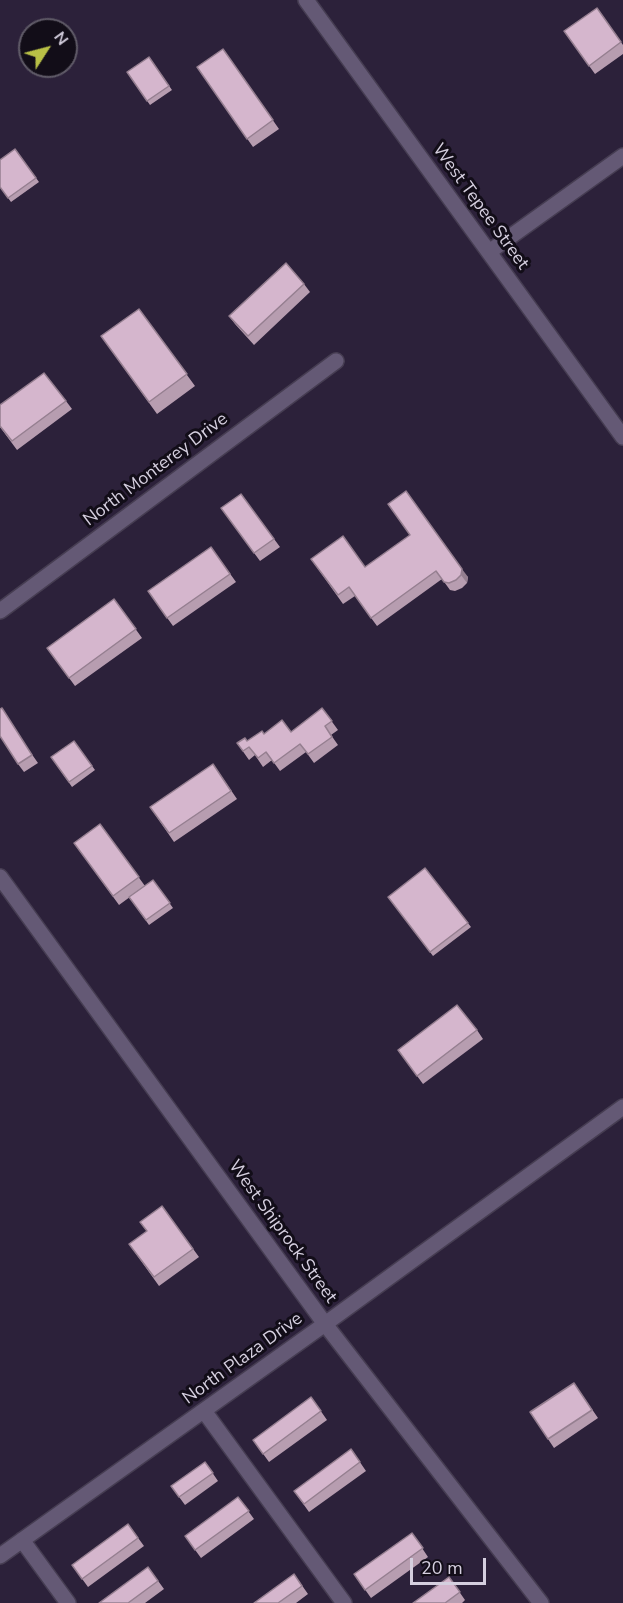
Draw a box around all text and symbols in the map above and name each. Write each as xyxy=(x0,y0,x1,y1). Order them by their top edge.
north arrow xyxy=(18,18,78,78)
text: N xyxy=(49,27,73,50)
street label: West Tepee Street xyxy=(427,140,533,274)
street label: North Monterey Drive xyxy=(80,409,232,531)
street label: West Shiprock Street xyxy=(223,1156,341,1308)
street label: North Plaza Drive xyxy=(179,1308,307,1410)
scale bar xyxy=(413,1546,490,1584)
text: 20 m xyxy=(421,1556,463,1580)

